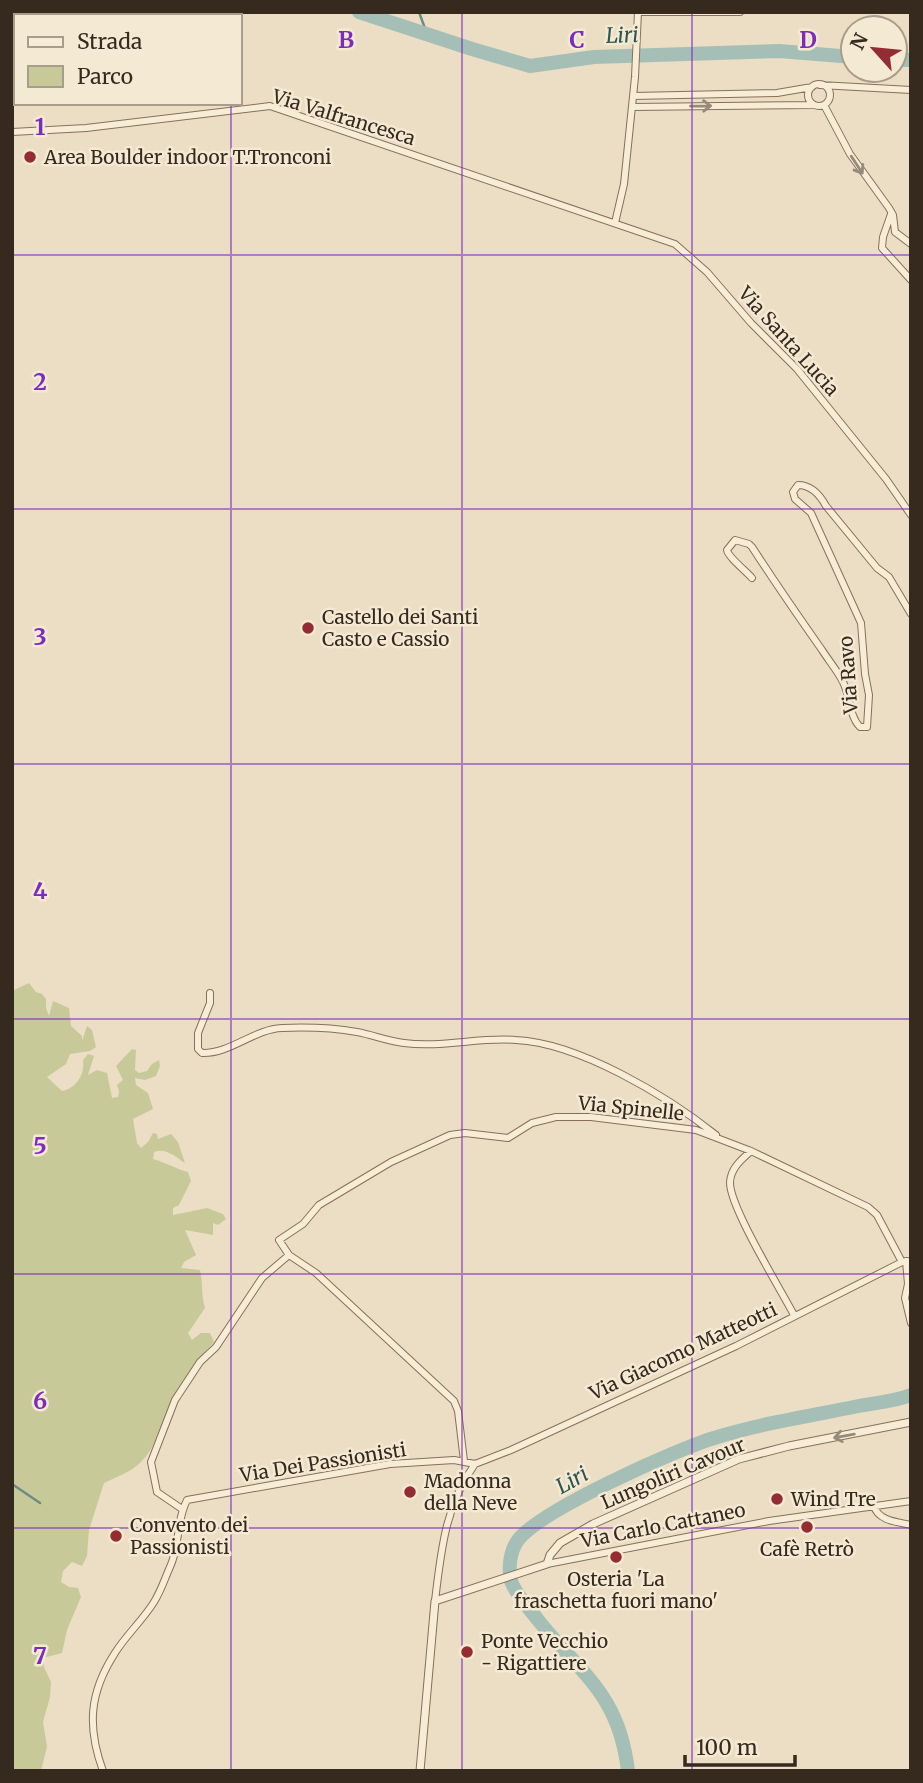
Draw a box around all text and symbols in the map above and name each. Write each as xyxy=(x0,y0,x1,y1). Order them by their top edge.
legend xyxy=(14,14,242,105)
north arrow xyxy=(839,14,909,84)
water label: Liri xyxy=(605,21,639,49)
text: B xyxy=(338,25,354,54)
text: C xyxy=(569,25,585,54)
text: D xyxy=(799,25,817,54)
text: Strada xyxy=(77,28,142,55)
text: N xyxy=(845,29,873,53)
text: Parco xyxy=(77,63,133,90)
street label: Via Valfrancesca xyxy=(269,84,418,150)
one-way arrow xyxy=(689,99,712,113)
text: 1 xyxy=(35,112,46,141)
place label: Area Boulder indoor T.Tronconi xyxy=(43,145,332,169)
marker: Area Boulder indoor T.Tronconi xyxy=(22,149,38,165)
one-way arrow xyxy=(850,154,864,174)
street label: Via Santa Lucia xyxy=(733,281,844,401)
text: 2 xyxy=(33,367,47,396)
place label: Castello dei Santi Casto e Cassio xyxy=(322,605,478,651)
marker: Castello dei Santi Casto e Cassio xyxy=(300,620,316,636)
text: 3 xyxy=(33,622,47,651)
street label: Via Ravo xyxy=(833,635,863,716)
text: 4 xyxy=(33,876,48,905)
street label: Via Spinelle xyxy=(576,1090,685,1125)
text: 5 xyxy=(33,1131,47,1160)
street label: Via Giacomo Matteotti xyxy=(584,1297,781,1405)
text: 6 xyxy=(33,1386,47,1415)
one-way arrow xyxy=(833,1430,856,1443)
street label: Lungoliri Cavour xyxy=(598,1432,749,1514)
street label: Via Dei Passionisti xyxy=(237,1437,408,1487)
water label: Liri xyxy=(551,1460,593,1500)
place label: Madonna della Neve xyxy=(424,1469,517,1515)
marker: Madonna della Neve xyxy=(402,1484,418,1500)
place label: Wind Tre xyxy=(790,1487,876,1511)
marker: Wind Tre xyxy=(769,1491,785,1507)
street label: Via Carlo Cattaneo xyxy=(578,1497,747,1553)
place label: Convento dei Passionisti xyxy=(130,1513,249,1559)
marker: Cafè Retrò xyxy=(799,1519,815,1535)
marker: Convento dei Passionisti xyxy=(108,1528,124,1544)
place label: Cafè Retrò xyxy=(760,1537,854,1561)
marker: Osteria 'La fraschetta fuori mano' xyxy=(608,1549,624,1565)
place label: Osteria 'La fraschetta fuori mano' xyxy=(514,1567,718,1613)
place label: Ponte Vecchio - Rigattiere xyxy=(481,1629,608,1675)
text: 7 xyxy=(33,1641,47,1670)
marker: Ponte Vecchio - Rigattiere xyxy=(459,1644,475,1660)
scale bar xyxy=(685,1724,795,1768)
text: 100 m xyxy=(696,1734,758,1761)

